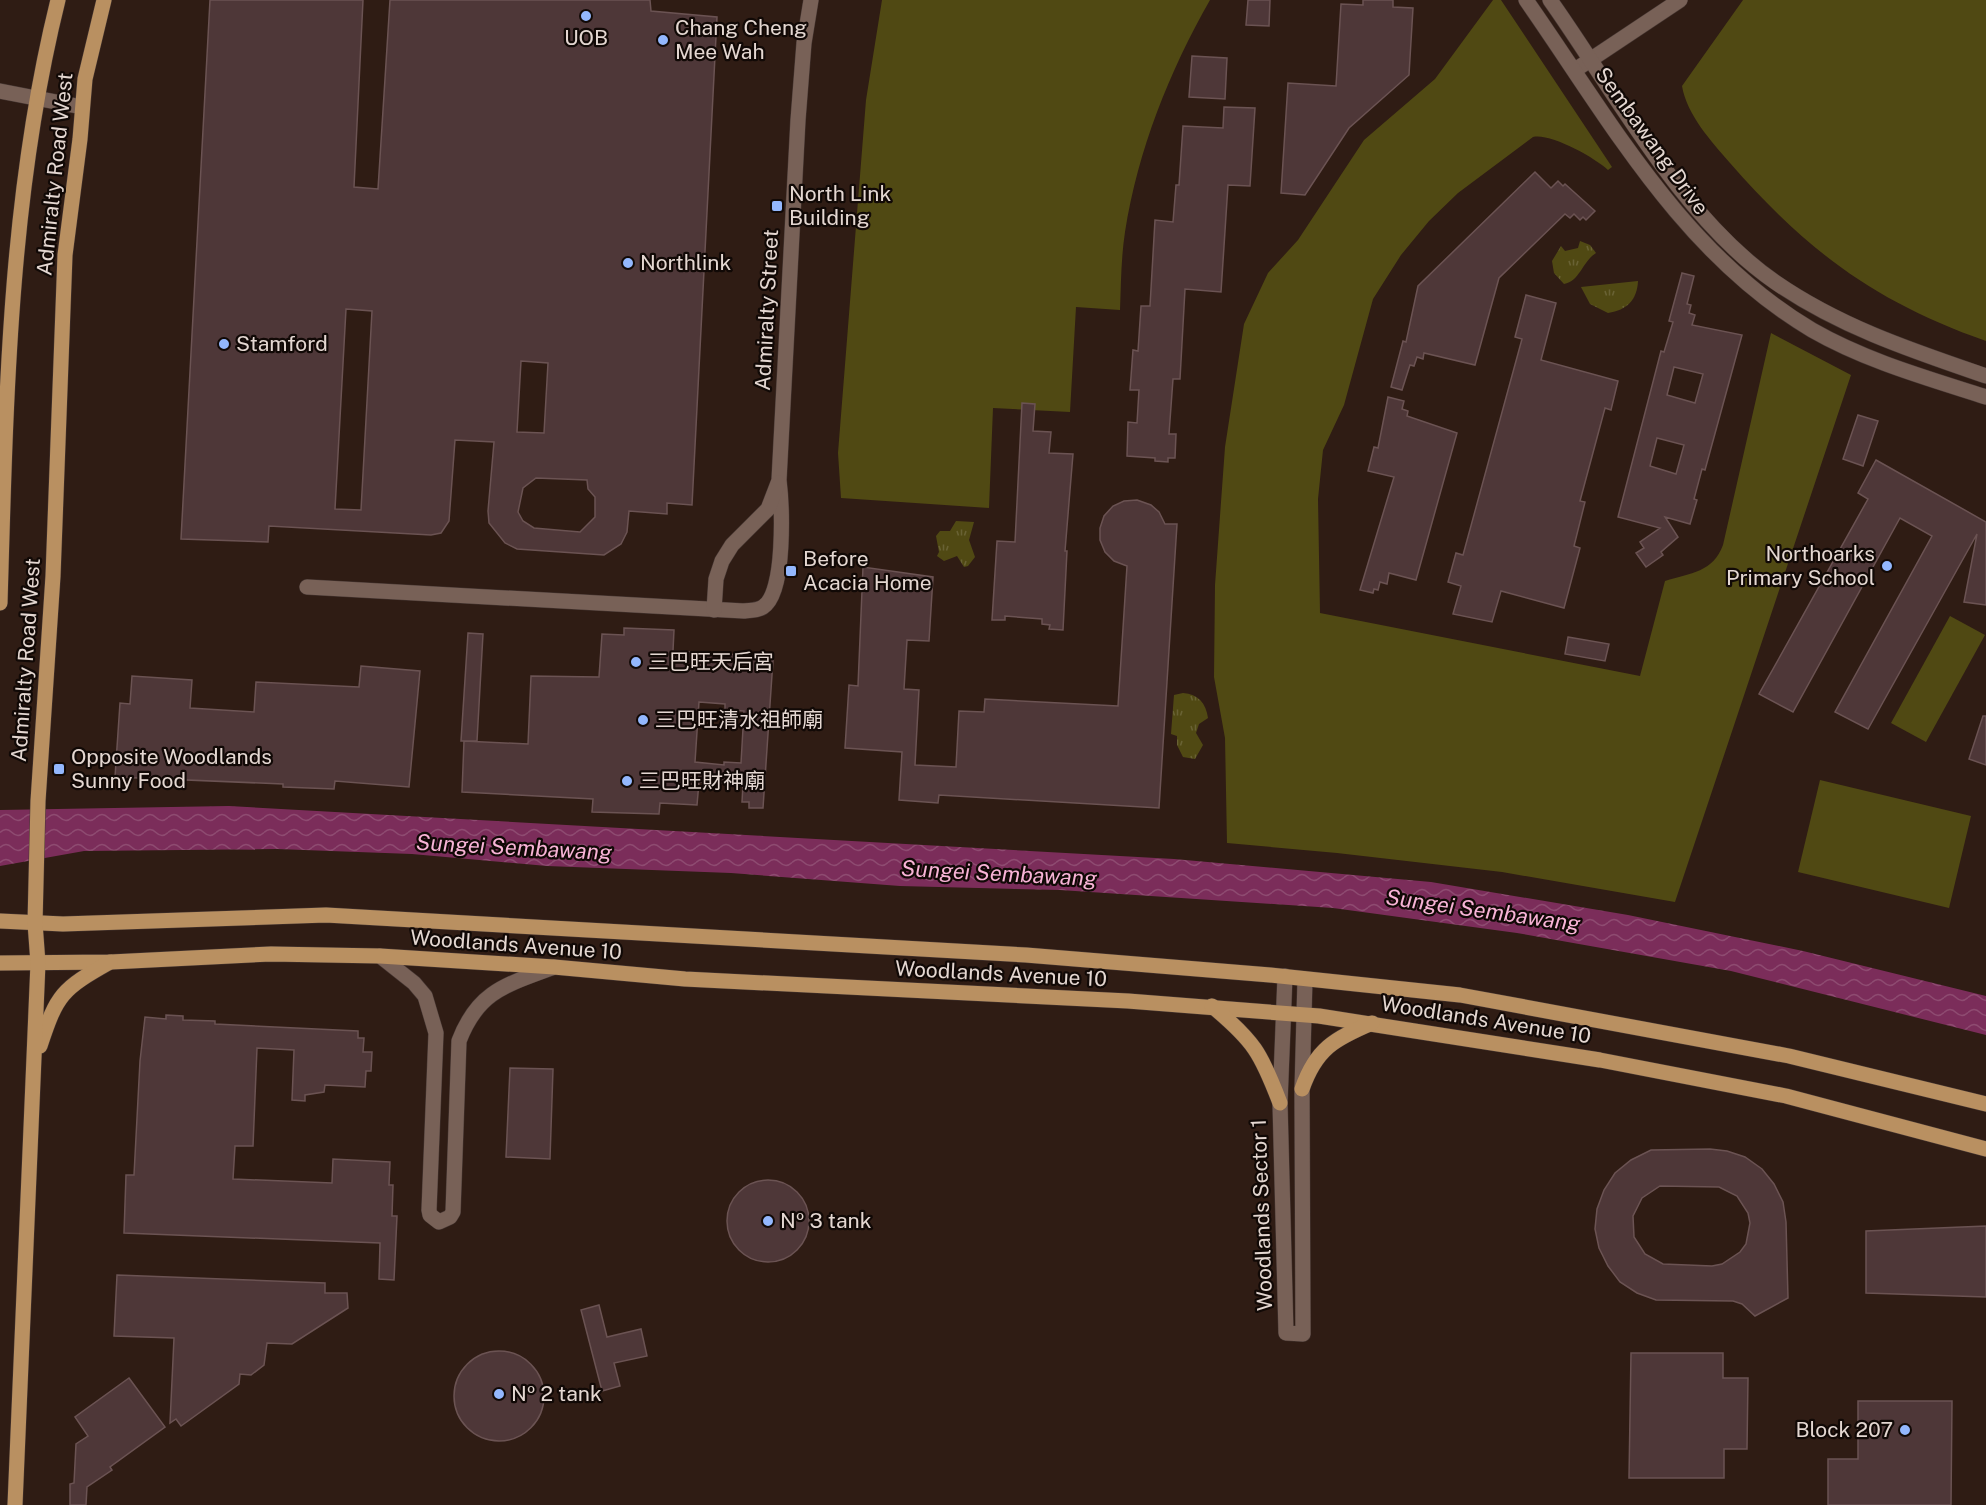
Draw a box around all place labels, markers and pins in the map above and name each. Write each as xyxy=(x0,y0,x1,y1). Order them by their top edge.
marker: UOB xyxy=(579,9,593,23)
place label: Chang Cheng Mee Wah xyxy=(675,15,807,64)
place label: UOB xyxy=(564,25,608,50)
marker: Chang Cheng Mee Wah xyxy=(656,33,670,47)
place label: North Link Building xyxy=(789,181,891,230)
marker: North Link Building xyxy=(770,199,784,213)
place label: Northlink xyxy=(640,250,731,275)
marker: Northlink xyxy=(621,256,635,270)
place label: Stamford xyxy=(236,331,328,356)
marker: Stamford xyxy=(217,337,231,351)
place label: Northoarks Primary School xyxy=(1726,541,1875,590)
place label: Before Acacia Home xyxy=(803,546,932,595)
marker: Northoarks Primary School xyxy=(1880,559,1894,573)
marker: Before Acacia Home xyxy=(784,564,798,578)
place label: 三巴旺天后宮 xyxy=(648,649,774,674)
marker: 三巴旺天后宮 xyxy=(629,655,643,669)
place label: 三巴旺清水祖師廟 xyxy=(655,707,823,732)
marker: 三巴旺清水祖師廟 xyxy=(636,713,650,727)
place label: Opposite Woodlands Sunny Food xyxy=(71,744,272,793)
marker: Opposite Woodlands Sunny Food xyxy=(52,762,66,776)
place label: 三巴旺財神廟 xyxy=(639,768,765,793)
marker: 三巴旺財神廟 xyxy=(620,774,634,788)
place label: № 3 tank xyxy=(780,1208,872,1233)
marker: № 3 tank xyxy=(761,1214,775,1228)
place label: № 2 tank xyxy=(511,1381,602,1406)
marker: № 2 tank xyxy=(492,1387,506,1401)
place label: Block 207 xyxy=(1795,1417,1893,1442)
marker: Block 207 xyxy=(1898,1423,1912,1437)

